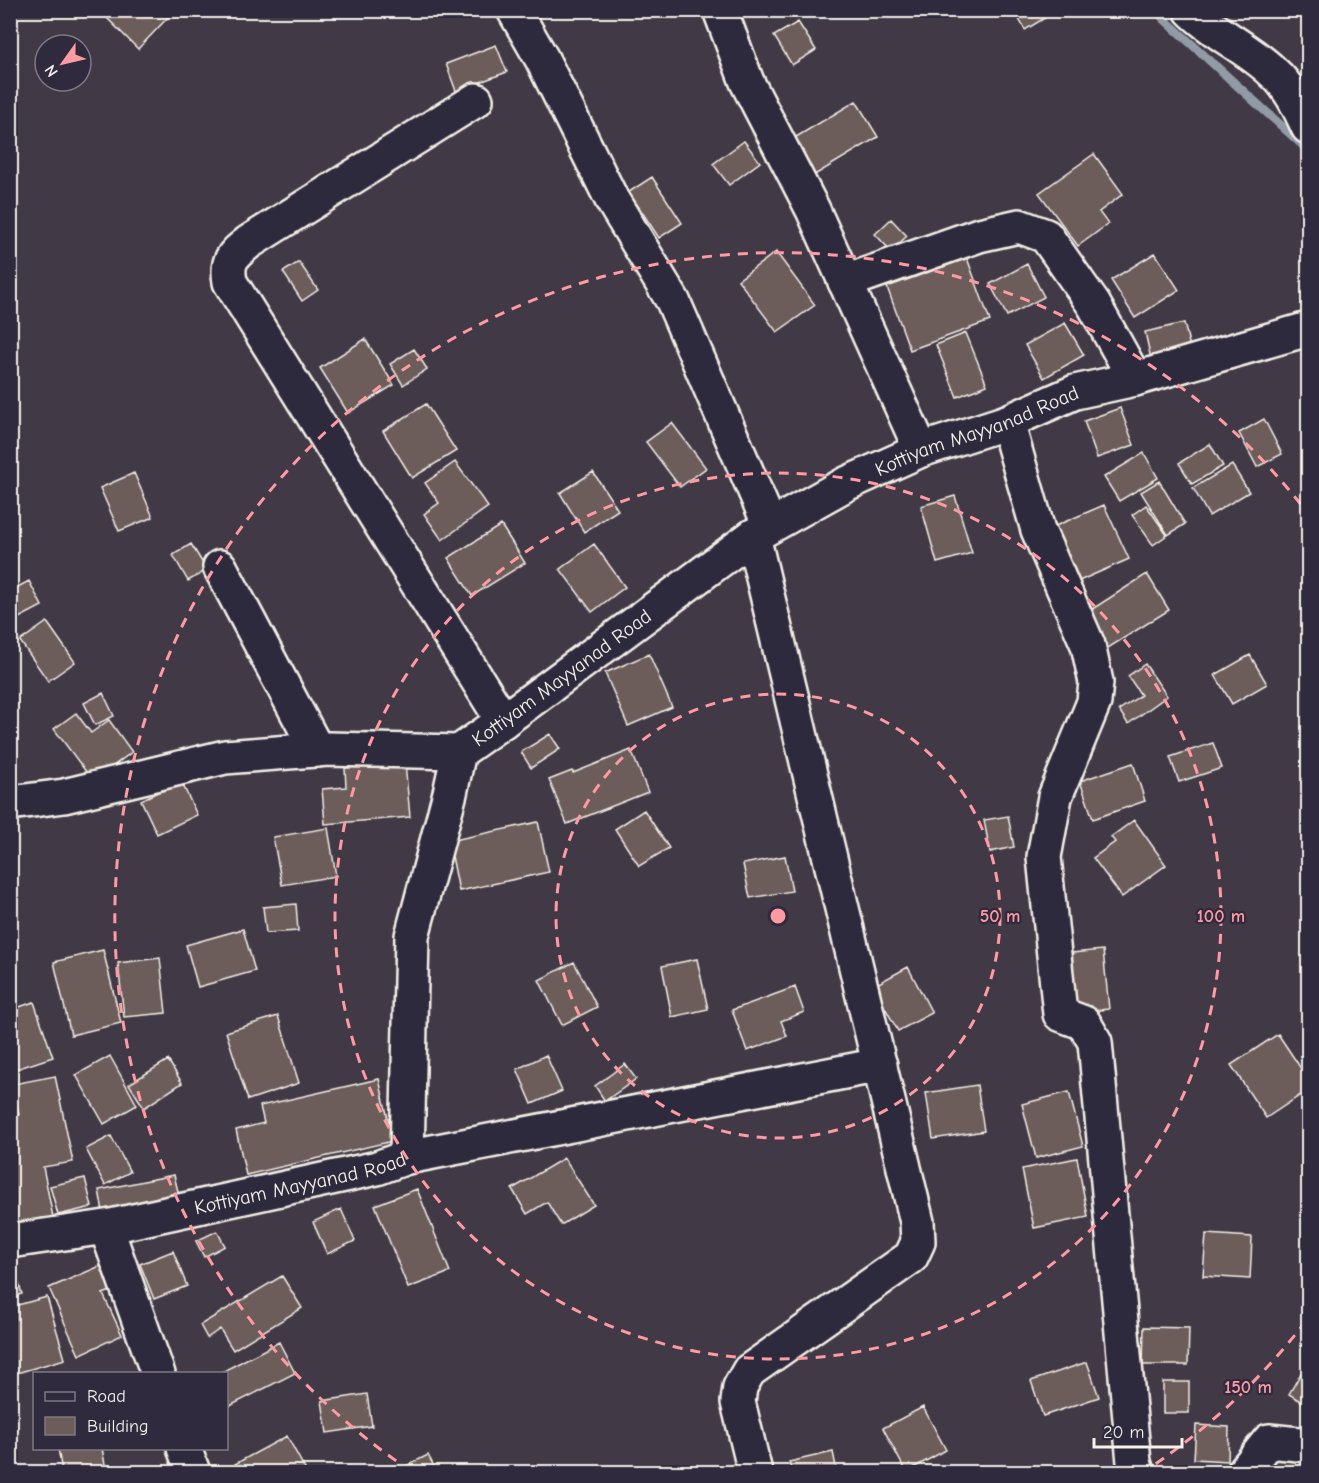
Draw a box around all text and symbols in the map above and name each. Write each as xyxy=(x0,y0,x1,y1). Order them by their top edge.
north arrow xyxy=(33,33,93,93)
text: N xyxy=(41,61,62,80)
street label: Kottiyam Mayyanad Road xyxy=(871,381,1082,481)
street label: Kottiyam Mayyanad Road xyxy=(468,604,656,751)
centre of rings xyxy=(768,906,788,926)
text: 50 m xyxy=(980,906,1020,927)
text: 100 m xyxy=(1197,906,1245,927)
street label: Kottiyam Mayyanad Road xyxy=(192,1147,409,1219)
legend xyxy=(33,1372,228,1450)
text: 150 m xyxy=(1224,1377,1272,1398)
text: Road xyxy=(87,1386,126,1407)
scale bar xyxy=(1094,1411,1182,1449)
text: Building xyxy=(87,1416,149,1437)
text: 20 m xyxy=(1103,1422,1144,1443)

